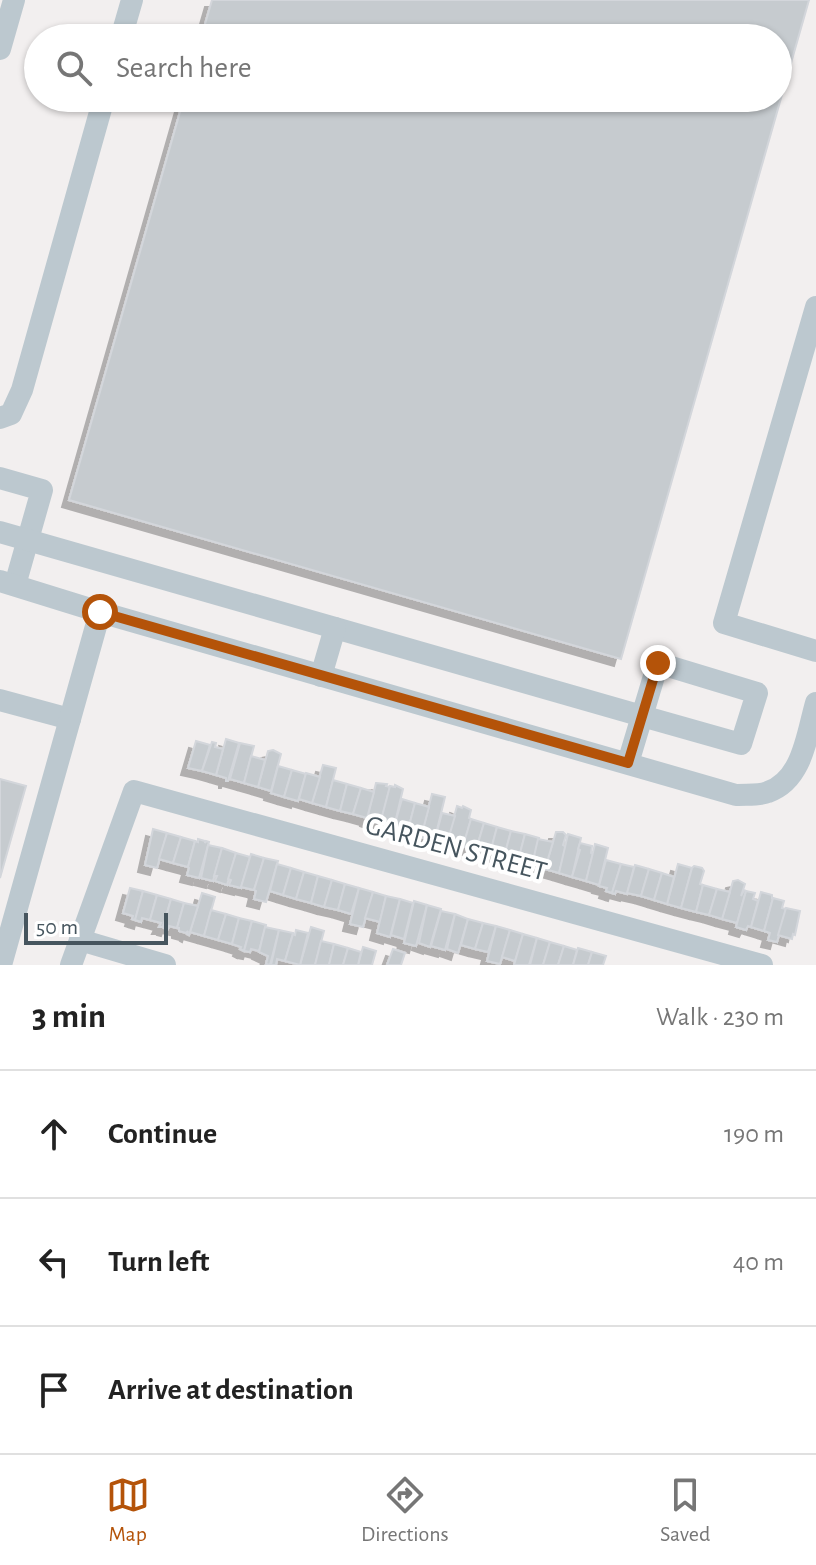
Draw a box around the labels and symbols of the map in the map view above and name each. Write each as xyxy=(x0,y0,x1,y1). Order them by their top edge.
route start xyxy=(82,594,118,630)
route end xyxy=(640,645,676,681)
street label: GARDEN STREET xyxy=(362,811,550,887)
scale bar xyxy=(24,909,168,945)

